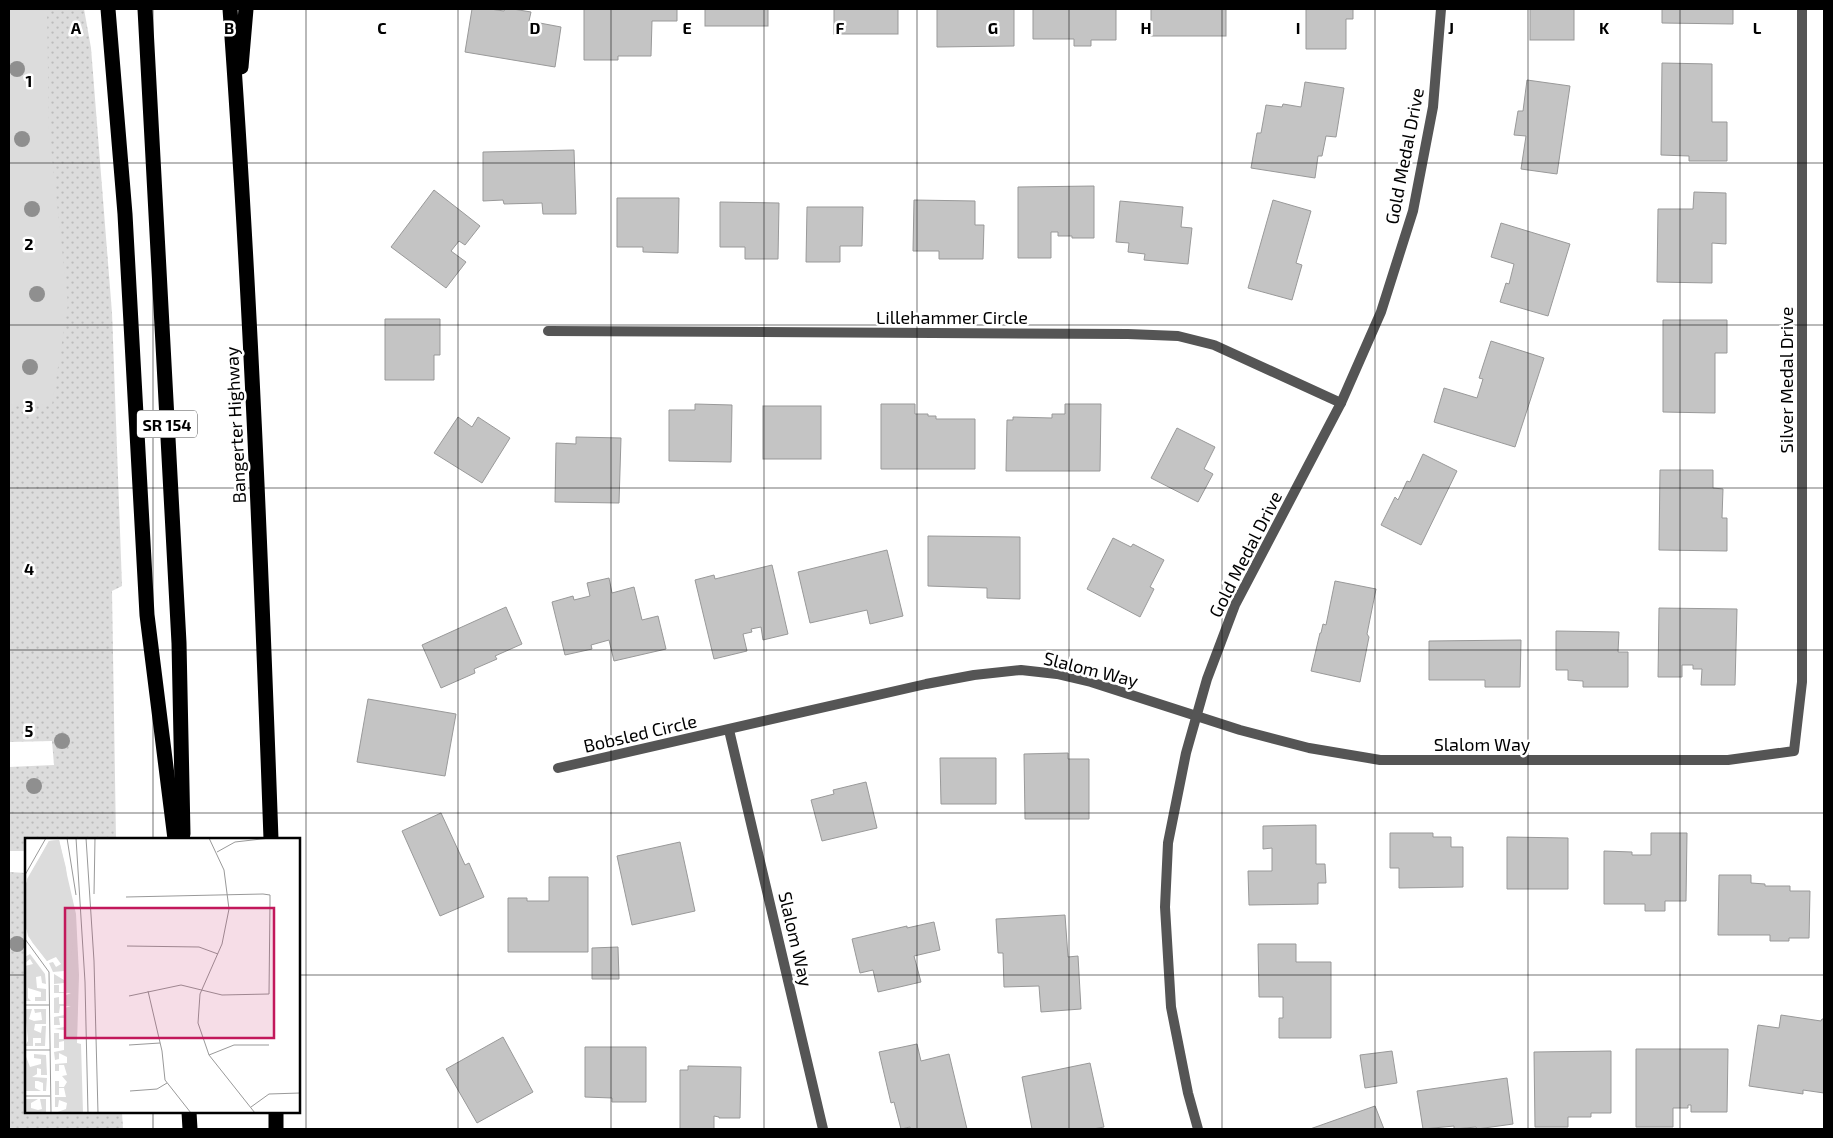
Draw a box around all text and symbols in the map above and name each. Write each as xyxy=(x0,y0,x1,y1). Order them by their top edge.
text: A xyxy=(71,18,82,37)
text: B xyxy=(224,18,234,37)
text: C xyxy=(377,18,387,37)
text: D xyxy=(530,18,541,37)
text: E xyxy=(682,18,692,37)
text: F xyxy=(836,18,845,37)
text: G xyxy=(988,18,998,37)
text: H xyxy=(1140,18,1152,37)
text: I xyxy=(1296,18,1300,37)
text: J xyxy=(1448,18,1454,37)
text: K xyxy=(1599,18,1610,37)
text: L xyxy=(1753,18,1762,37)
text: 1 xyxy=(26,71,32,90)
street label: Gold Medal Drive xyxy=(1380,86,1428,226)
text: 2 xyxy=(24,234,34,253)
street label: Lillehammer Circle xyxy=(876,306,1028,328)
street label: Silver Medal Drive xyxy=(1775,307,1797,453)
street label: Bangerter Highway xyxy=(220,346,250,504)
text: 3 xyxy=(24,396,34,415)
road number: SR 154 xyxy=(137,410,197,438)
street label: Gold Medal Drive xyxy=(1204,487,1286,621)
text: 4 xyxy=(24,559,34,578)
street label: Slalom Way xyxy=(1041,647,1141,691)
street label: Bobsled Circle xyxy=(581,709,699,757)
text: 5 xyxy=(25,721,34,740)
street label: Slalom Way xyxy=(1434,733,1531,755)
inset map xyxy=(25,838,300,1113)
street label: Slalom Way xyxy=(774,889,818,989)

